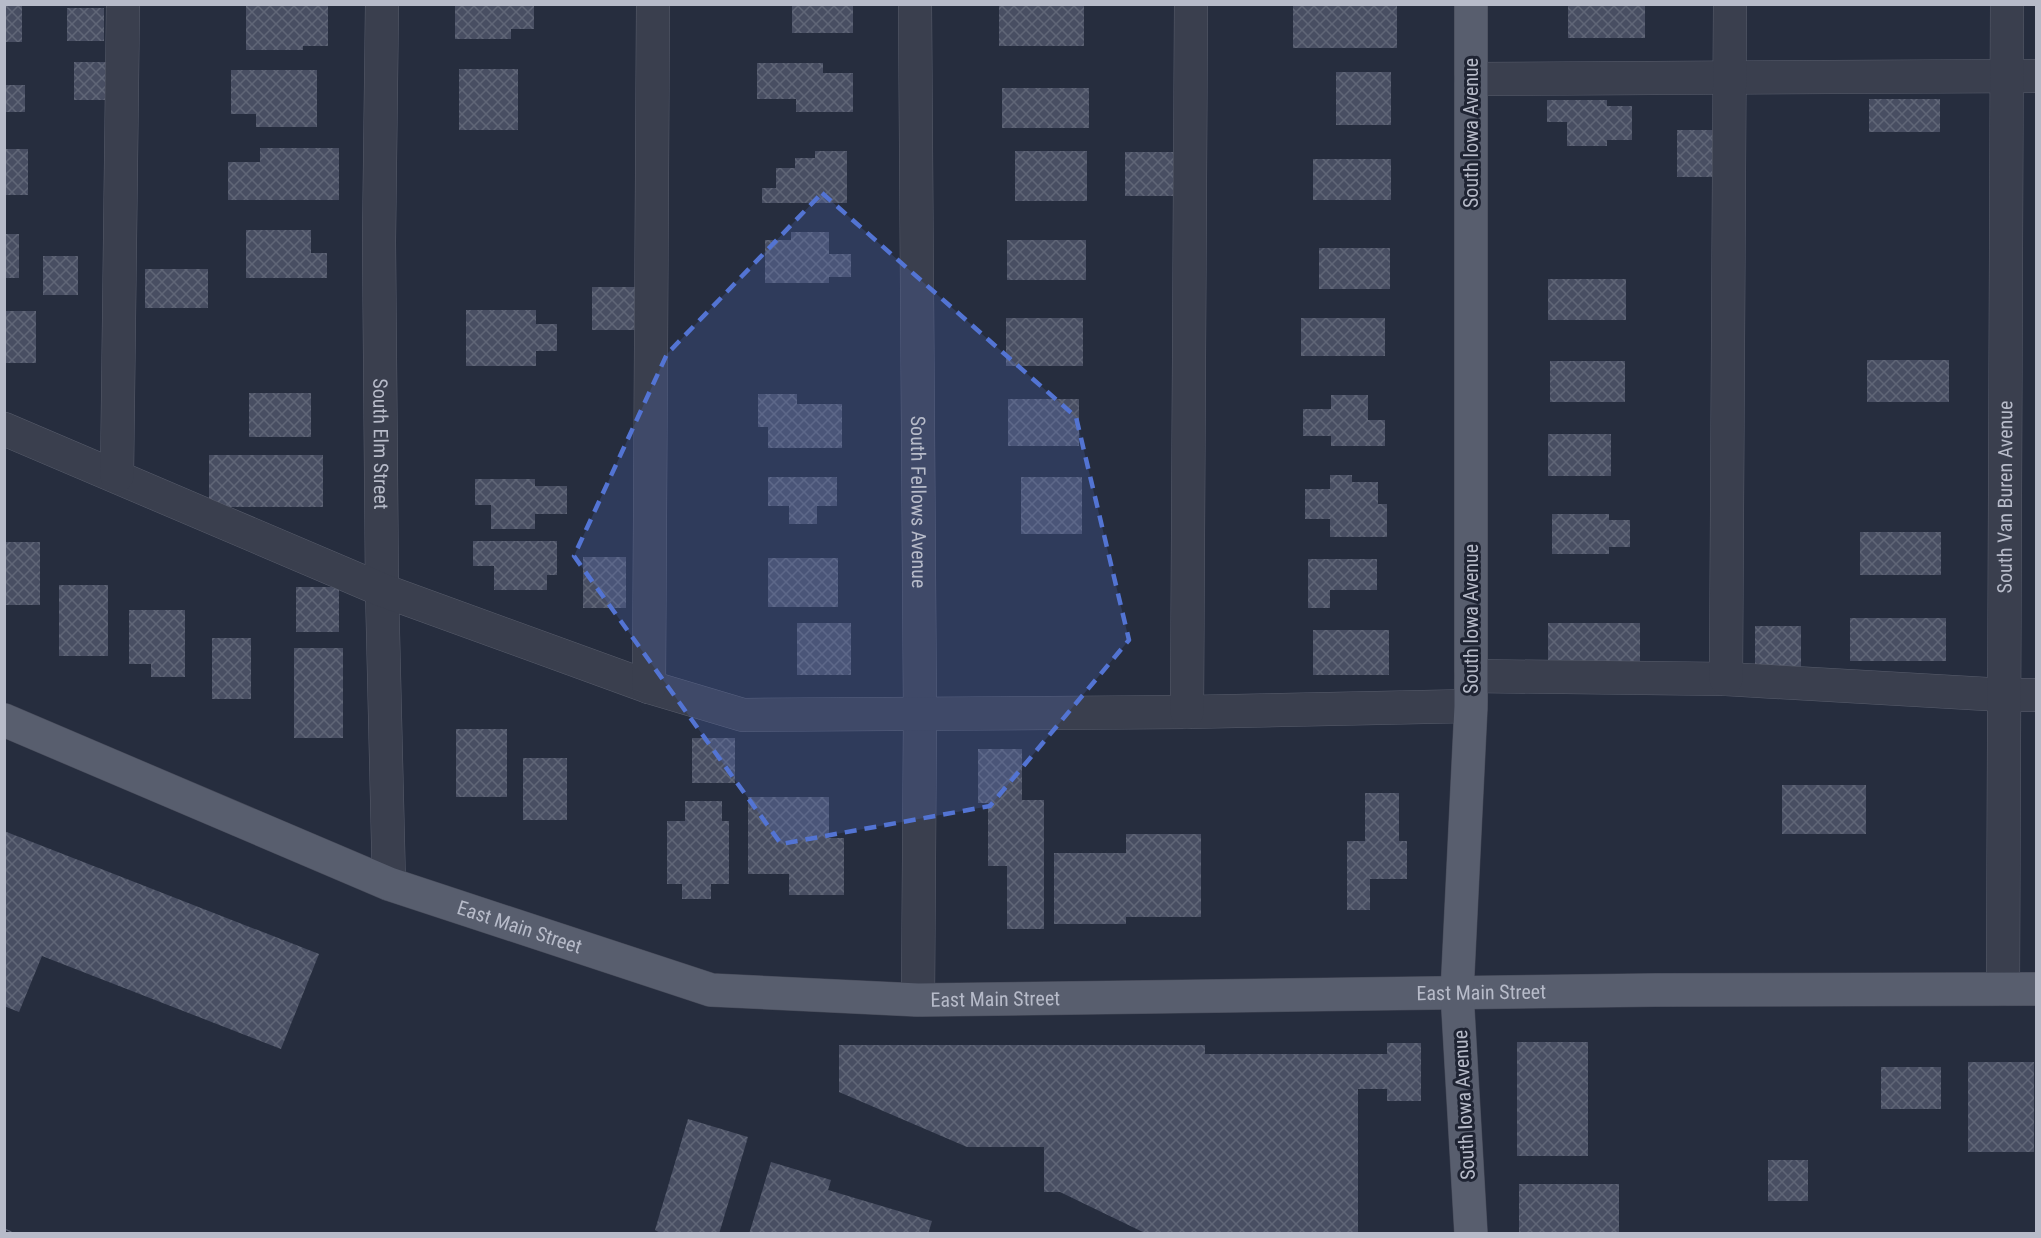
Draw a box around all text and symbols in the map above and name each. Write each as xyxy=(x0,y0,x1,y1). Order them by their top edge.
street label: South Iowa Avenue xyxy=(1459,58,1483,208)
street label: South Elm Street xyxy=(368,378,393,510)
street label: South Van Buren Avenue xyxy=(1993,401,2017,593)
street label: South Fellows Avenue xyxy=(906,416,931,588)
street label: South Iowa Avenue xyxy=(1459,544,1483,694)
street label: East Main Street xyxy=(454,895,585,959)
street label: East Main Street xyxy=(1416,979,1546,1005)
street label: East Main Street xyxy=(930,986,1060,1012)
street label: South Iowa Avenue xyxy=(1448,1029,1480,1181)

